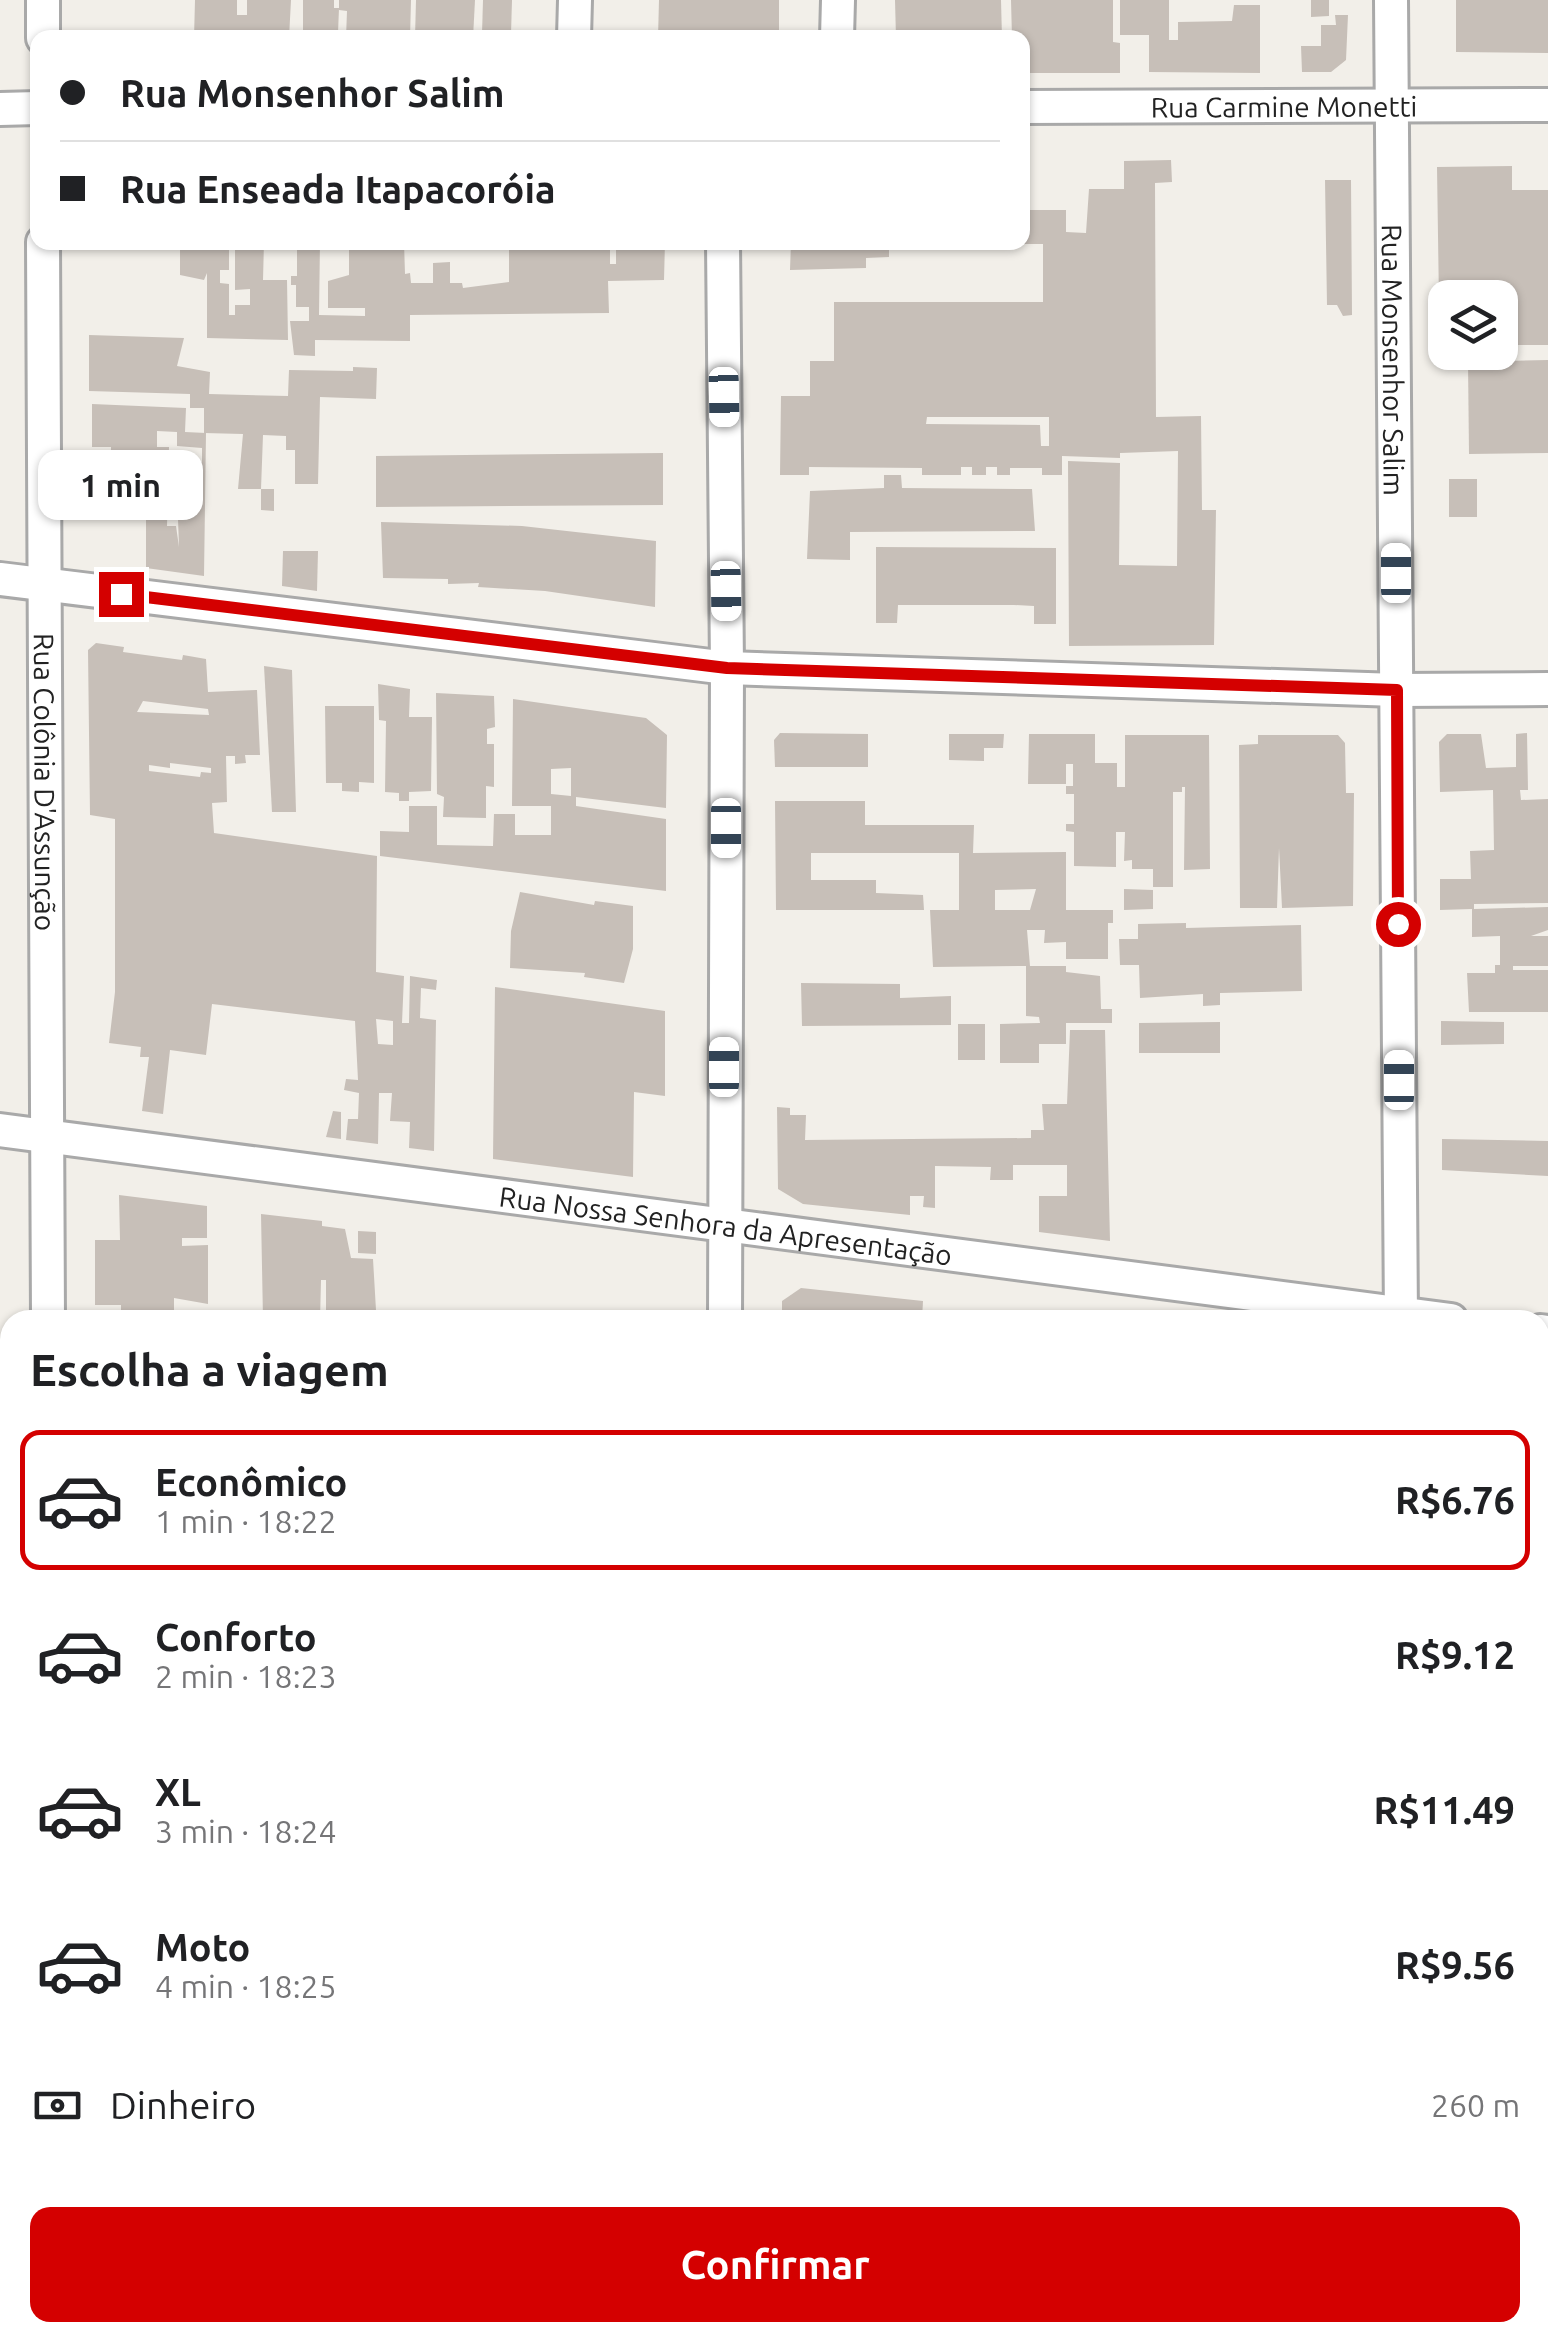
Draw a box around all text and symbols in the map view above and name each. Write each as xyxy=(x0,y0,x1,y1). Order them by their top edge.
text: Rua Monsenhor Salim xyxy=(120,72,505,114)
street label: Rua Carmine Monetti xyxy=(1151,90,1417,122)
text: Rua Enseada Itapacoróia xyxy=(120,168,556,210)
street label: Rua Monsenhor Salim xyxy=(1377,224,1410,496)
map controls xyxy=(1428,280,1518,370)
button: layers xyxy=(1428,280,1518,370)
car xyxy=(708,367,740,427)
callout: 1 min xyxy=(38,449,204,519)
text: 1 min xyxy=(80,467,161,503)
car xyxy=(1381,543,1411,603)
car xyxy=(710,561,742,621)
route end xyxy=(99,572,144,617)
street label: Rua Colônia D'Assunção xyxy=(29,633,62,931)
car xyxy=(711,798,741,858)
route start xyxy=(1376,902,1421,947)
car xyxy=(709,1037,739,1097)
car xyxy=(1384,1050,1414,1110)
street label: Rua Nossa Senhora da Apresentação xyxy=(498,1180,954,1270)
text: Escolha a viagem xyxy=(30,1344,389,1395)
icon: car xyxy=(35,1455,125,1545)
text: Econômico xyxy=(155,1461,347,1503)
text: R$6.76 xyxy=(1395,1479,1515,1521)
text: 1 min · 18:22 xyxy=(155,1503,337,1539)
icon: car xyxy=(35,1610,125,1700)
text: Conforto xyxy=(155,1616,317,1658)
text: R$9.12 xyxy=(1395,1634,1515,1676)
text: 2 min · 18:23 xyxy=(155,1658,337,1694)
icon: car xyxy=(35,1765,125,1855)
text: XL xyxy=(155,1771,201,1813)
text: R$11.49 xyxy=(1374,1789,1515,1831)
text: 3 min · 18:24 xyxy=(155,1813,337,1849)
icon: car xyxy=(35,1920,125,2010)
text: Moto xyxy=(155,1926,250,1968)
text: R$9.56 xyxy=(1395,1944,1515,1986)
text: 4 min · 18:25 xyxy=(155,1968,337,2004)
icon: cash xyxy=(30,2078,85,2133)
text: Dinheiro xyxy=(110,2084,256,2126)
text: 260 m xyxy=(1431,2087,1520,2123)
button: Confirmar xyxy=(30,2207,1520,2322)

